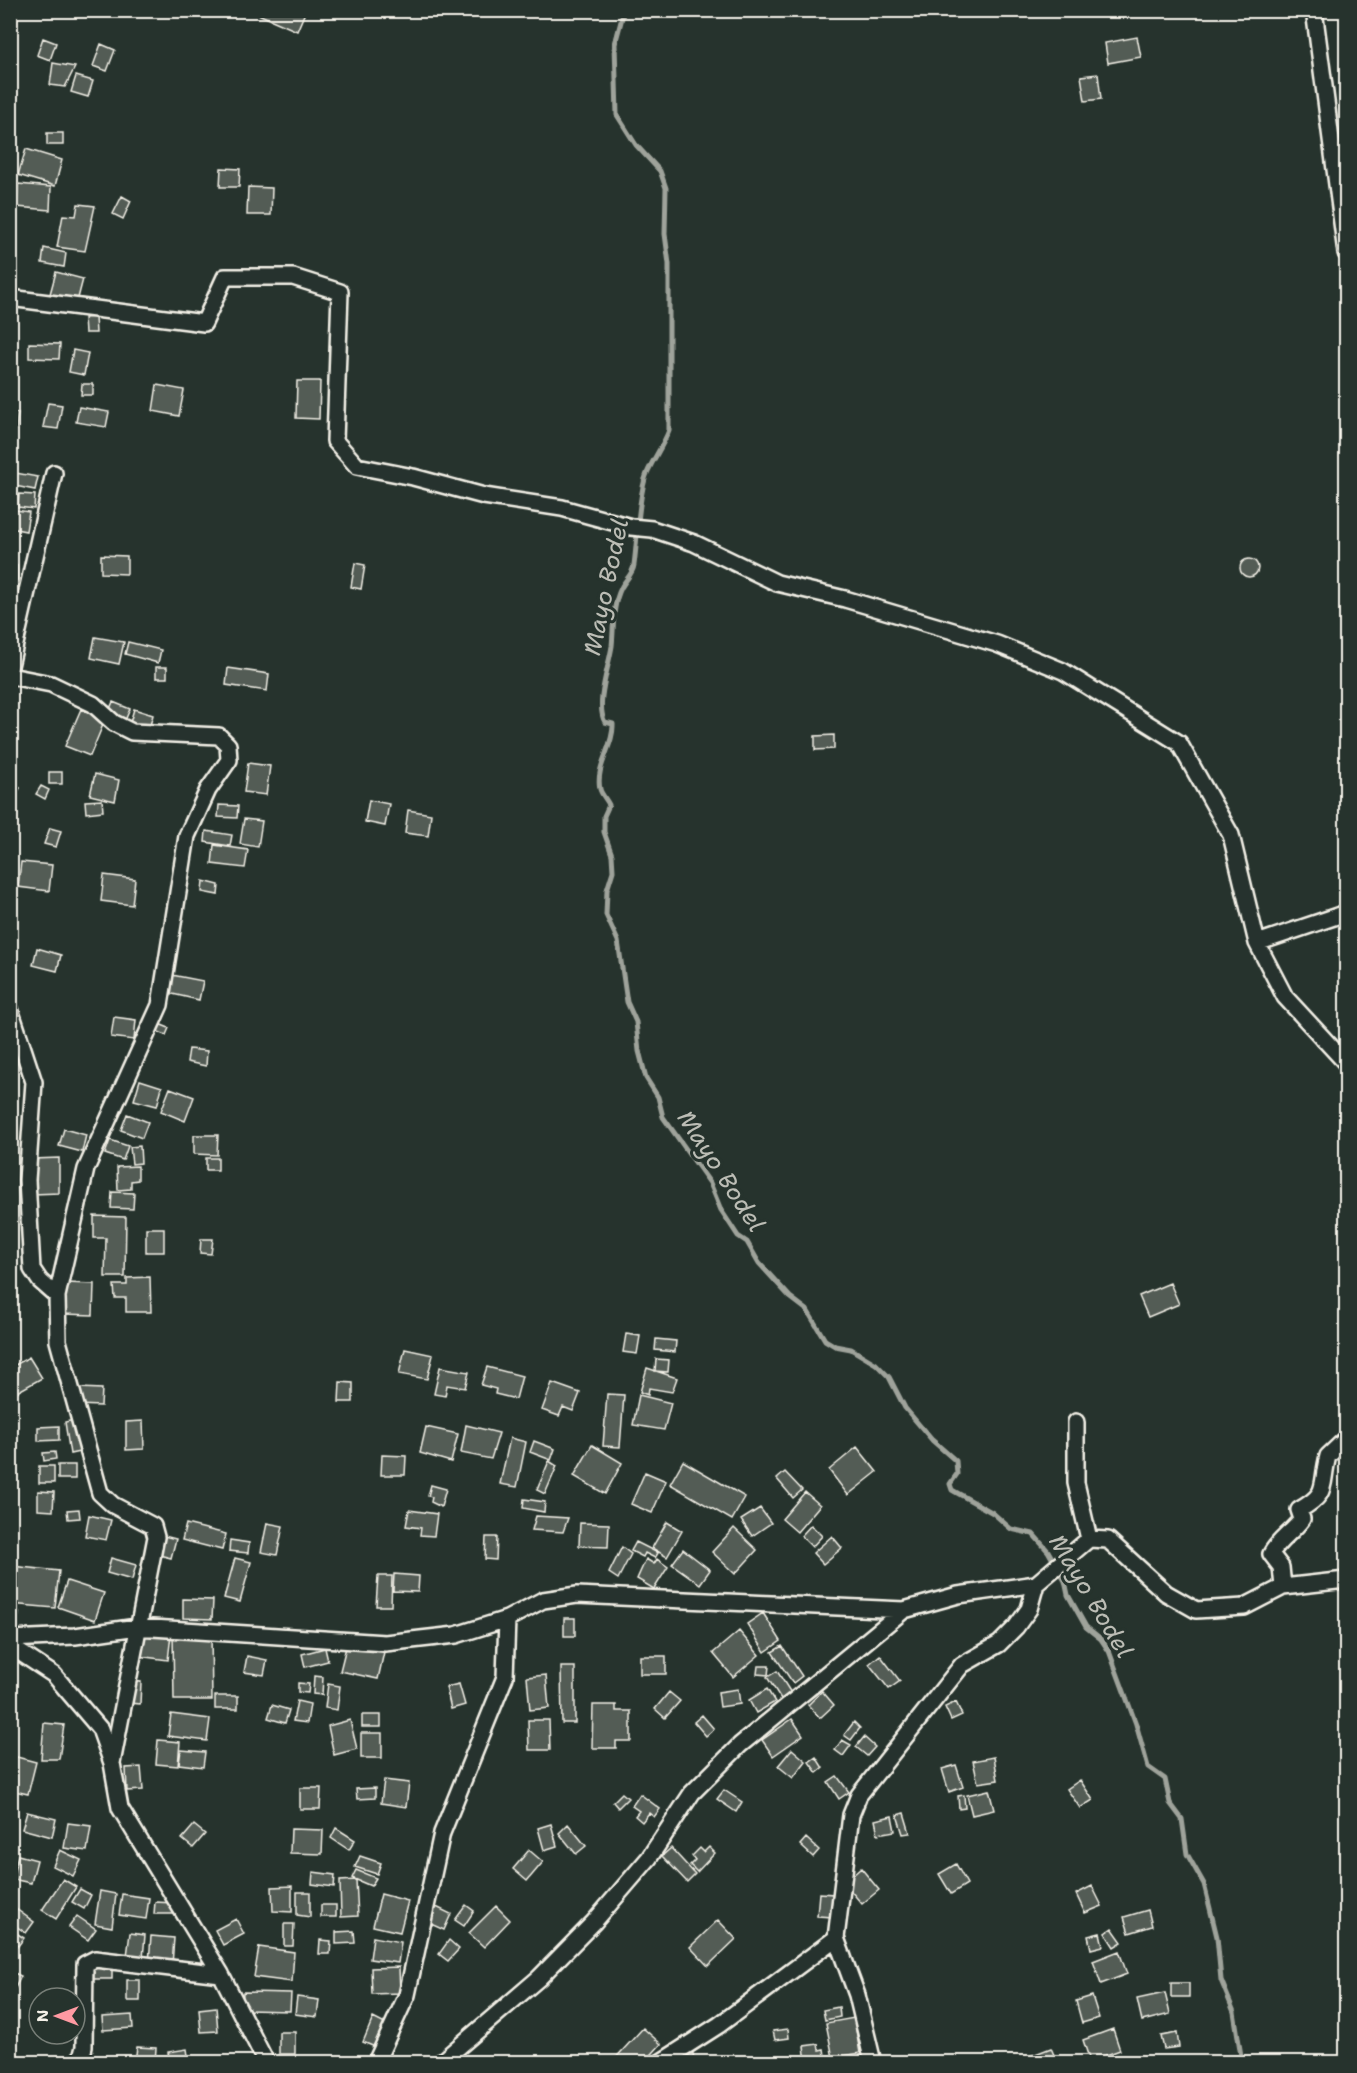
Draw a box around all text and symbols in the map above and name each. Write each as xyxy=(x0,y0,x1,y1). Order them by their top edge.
water label: Mayo Bodel xyxy=(576,516,636,658)
water label: Mayo Bodel xyxy=(670,1104,772,1238)
water label: Mayo Bodel xyxy=(1041,1528,1141,1664)
north arrow xyxy=(27,1986,87,2046)
text: N xyxy=(32,2010,53,2022)

